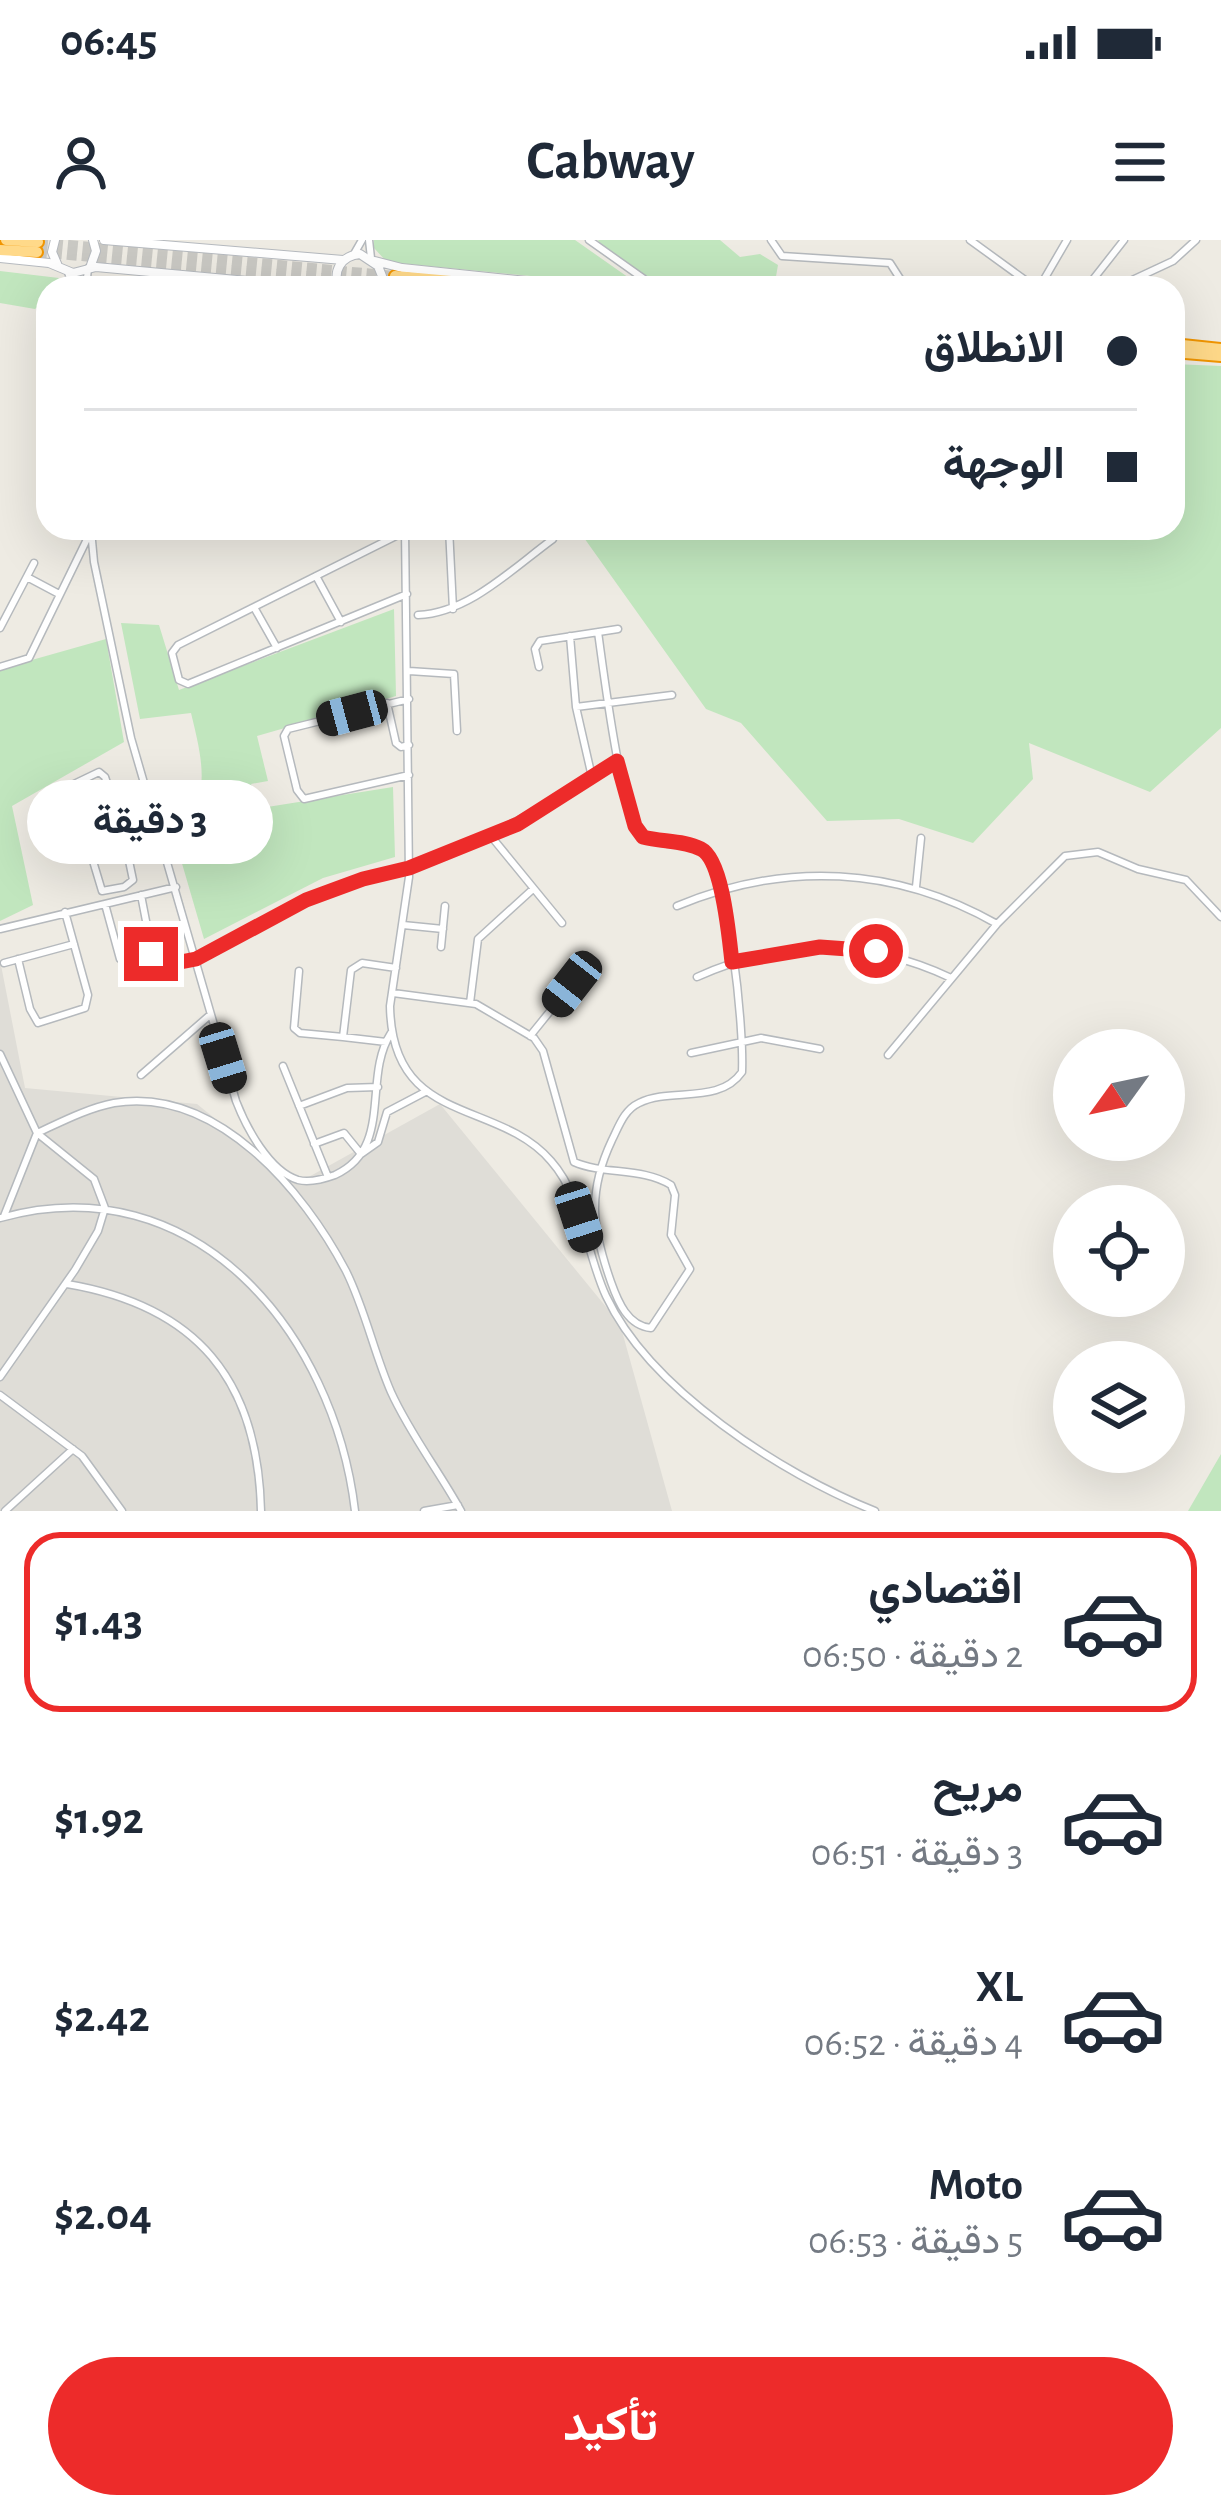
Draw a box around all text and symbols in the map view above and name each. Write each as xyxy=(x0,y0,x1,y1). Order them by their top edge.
text: 06:45 xyxy=(60,19,158,64)
icon: person xyxy=(48,129,114,195)
icon: menu xyxy=(1107,129,1173,195)
text: Cabway xyxy=(526,135,695,189)
text: الانطلاق xyxy=(924,326,1065,371)
text: الوجهة xyxy=(943,442,1065,487)
car xyxy=(313,686,391,740)
callout: 3 دقيقة xyxy=(28,780,274,864)
text: 3 دقيقة xyxy=(93,802,207,841)
route start xyxy=(849,924,903,978)
route end xyxy=(124,927,178,981)
car xyxy=(536,945,608,1023)
car xyxy=(195,1018,251,1098)
north arrow xyxy=(1053,1029,1185,1161)
map controls xyxy=(1053,1029,1185,1473)
car xyxy=(551,1177,607,1257)
button: locate xyxy=(1053,1185,1185,1317)
button: layers xyxy=(1053,1341,1185,1473)
text: اقتصادي xyxy=(868,1567,1023,1612)
icon: car xyxy=(1059,1568,1167,1676)
text: $1.43 xyxy=(54,1599,143,1644)
text: 2 دقيقة · 06:50 xyxy=(802,1636,1023,1675)
text: مريح xyxy=(932,1765,1023,1810)
icon: car xyxy=(1059,1766,1167,1874)
text: $1.92 xyxy=(54,1797,144,1842)
text: 3 دقيقة · 06:51 xyxy=(811,1834,1023,1873)
icon: car xyxy=(1059,1964,1167,2072)
text: XL xyxy=(975,1965,1023,2010)
text: $2.42 xyxy=(54,1995,150,2040)
text: 4 دقيقة · 06:52 xyxy=(804,2024,1023,2063)
icon: car xyxy=(1059,2162,1167,2270)
text: Moto xyxy=(928,2163,1023,2208)
text: $2.04 xyxy=(54,2193,152,2238)
text: 5 دقيقة · 06:53 xyxy=(808,2222,1023,2261)
button: تأكيد xyxy=(48,2357,1173,2495)

